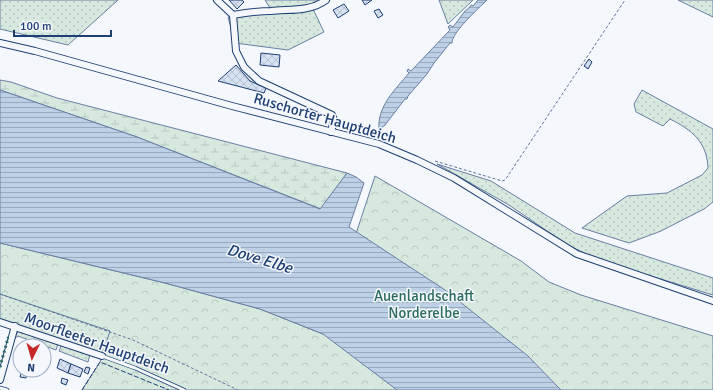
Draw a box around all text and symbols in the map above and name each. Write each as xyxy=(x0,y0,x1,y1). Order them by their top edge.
scale bar xyxy=(14,12,111,38)
text: 100 m xyxy=(20,19,52,34)
street label: Ruschorter Hauptdeich xyxy=(252,89,398,147)
water label: Dove Elbe xyxy=(225,240,296,279)
park label: Auenlandschaft Norderelbe xyxy=(374,287,474,322)
street label: Moorfleeter Hauptdeich xyxy=(22,308,172,378)
north arrow xyxy=(12,338,52,378)
text: N xyxy=(27,361,36,374)

